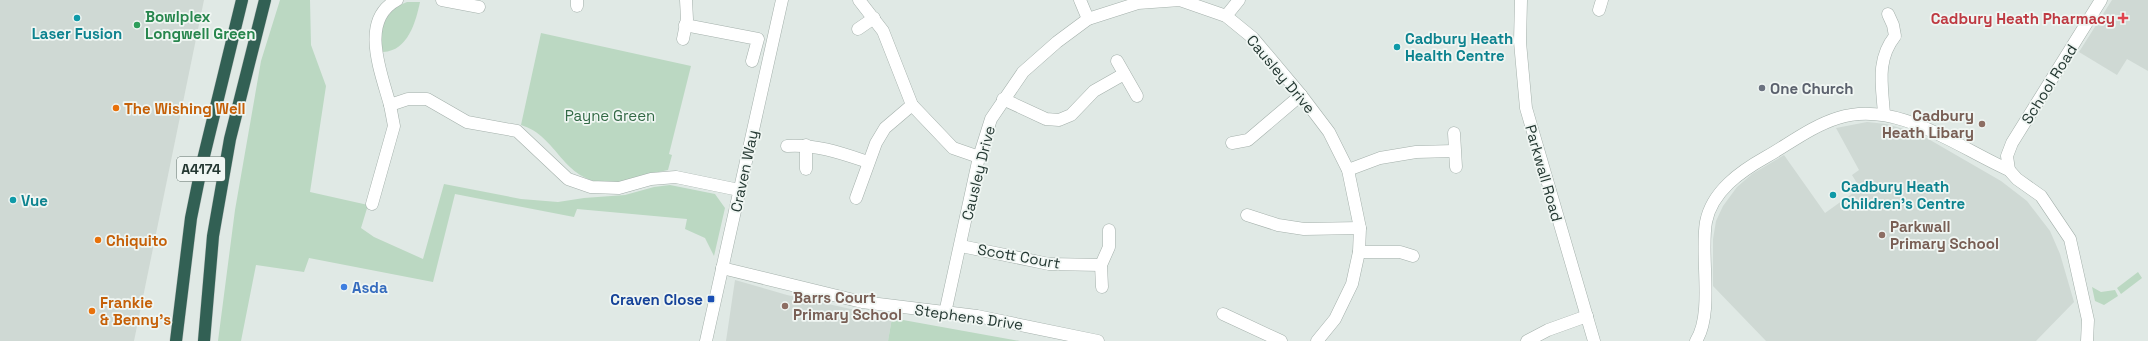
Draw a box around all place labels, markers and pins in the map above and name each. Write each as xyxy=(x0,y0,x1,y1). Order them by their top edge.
place label: Bowlplex Longwell Green xyxy=(145,7,255,43)
place label: Cadbury Heath Pharmacy xyxy=(1931,9,2115,28)
marker: Laser Fusion xyxy=(72,13,82,23)
marker: Cadbury Heath Pharmacy xyxy=(2118,13,2128,23)
marker: Bowlplex Longwell Green xyxy=(132,20,142,30)
place label: Laser Fusion xyxy=(32,24,122,43)
place label: Cadbury Heath Health Centre xyxy=(1405,29,1513,65)
marker: Cadbury Heath Health Centre xyxy=(1392,42,1402,52)
place label: One Church xyxy=(1770,79,1854,98)
marker: One Church xyxy=(1757,83,1767,93)
place label: The Wishing Well xyxy=(124,99,246,118)
marker: The Wishing Well xyxy=(111,103,121,113)
place label: Cadbury Heath Libary xyxy=(1882,106,1974,142)
marker: Cadbury Heath Libary xyxy=(1977,119,1987,129)
place label: Cadbury Heath Children's Centre xyxy=(1841,177,1966,213)
marker: Cadbury Heath Children's Centre xyxy=(1828,190,1838,200)
place label: Vue xyxy=(21,191,48,210)
marker: Vue xyxy=(8,195,18,205)
place label: Parkwall Primary School xyxy=(1890,217,1999,253)
marker: Parkwall Primary School xyxy=(1877,230,1887,240)
place label: Chiquito xyxy=(106,231,167,250)
marker: Chiquito xyxy=(93,235,103,245)
place label: Asda xyxy=(352,278,388,297)
marker: Asda xyxy=(339,282,349,292)
place label: Barrs Court Primary School xyxy=(793,288,902,324)
place label: Craven Close xyxy=(610,290,703,309)
place label: Frankie & Benny's xyxy=(100,293,171,329)
marker: Craven Close xyxy=(706,294,716,304)
marker: Barrs Court Primary School xyxy=(780,301,790,311)
marker: Frankie & Benny's xyxy=(87,306,97,316)

